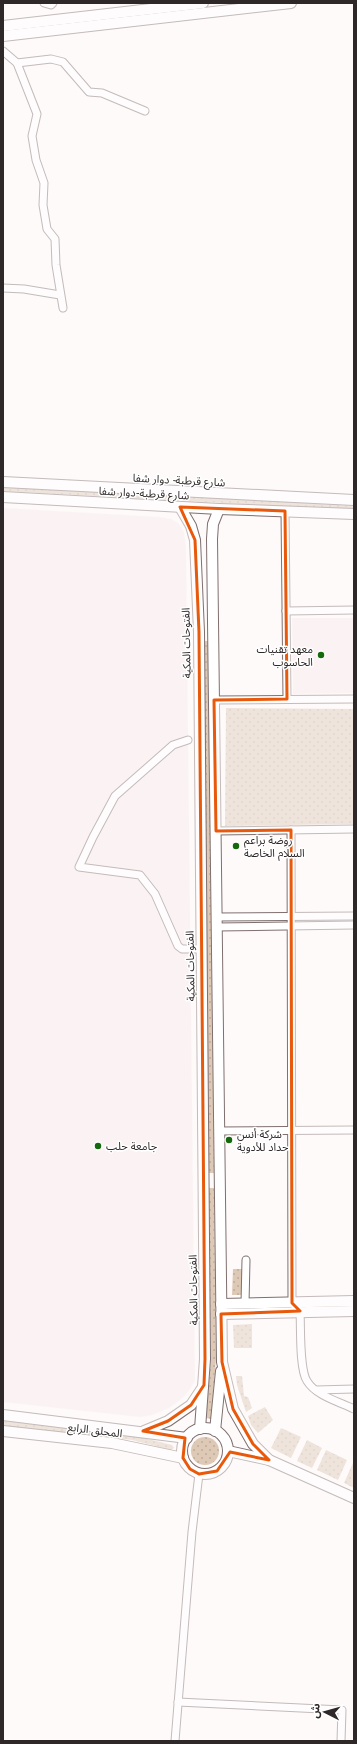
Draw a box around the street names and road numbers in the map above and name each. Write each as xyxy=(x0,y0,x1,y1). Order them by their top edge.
street label: شارع قرطبة- دوار شفا xyxy=(132,471,226,490)
street label: شارع قرطبة-دوار شفا xyxy=(98,484,190,503)
street label: الفتوحات المكية xyxy=(178,608,194,678)
street label: الفتوحات المكية xyxy=(182,931,198,1001)
street label: الفتوحات المكية xyxy=(185,1255,201,1325)
street label: المحلق الرابع xyxy=(67,1420,123,1441)

